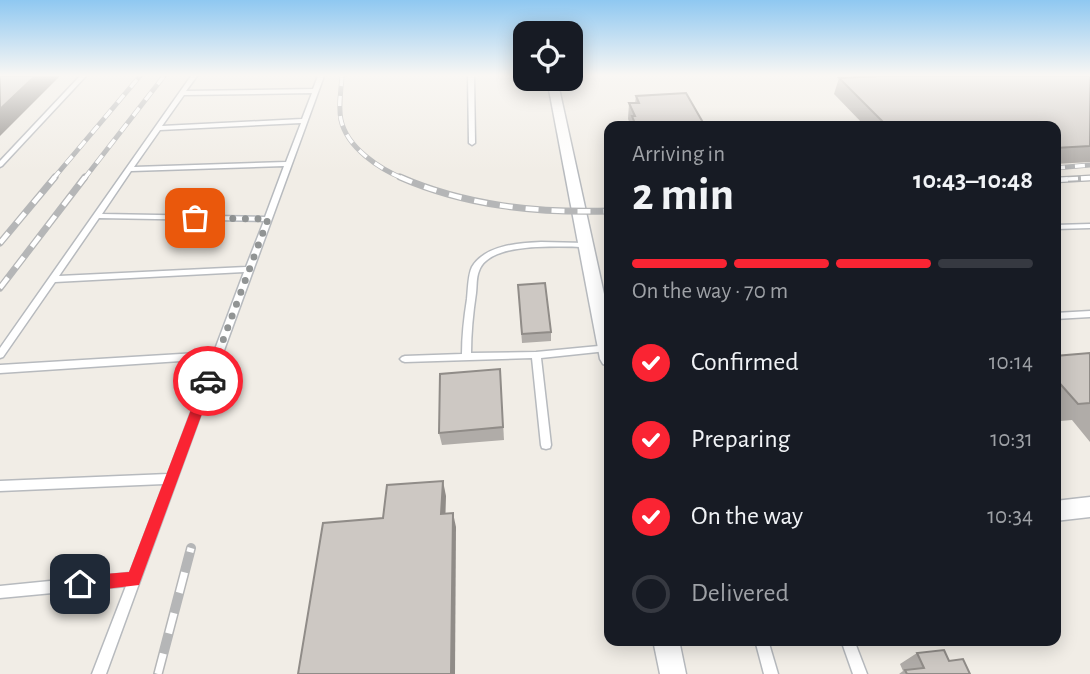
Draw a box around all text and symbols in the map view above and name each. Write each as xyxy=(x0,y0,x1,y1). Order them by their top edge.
map controls xyxy=(513,21,583,91)
button: locate xyxy=(513,21,583,91)
text: Arriving in xyxy=(632,143,725,166)
text: 10:43–10:48 xyxy=(913,167,1033,193)
text: 2 min xyxy=(632,172,734,218)
pin xyxy=(165,188,225,248)
icon: bag xyxy=(176,199,214,237)
text: On the way · 70 m xyxy=(632,280,788,303)
icon: check xyxy=(632,344,670,382)
courier xyxy=(173,346,243,416)
text: Confirmed xyxy=(691,349,799,375)
text: 10:14 xyxy=(989,351,1033,374)
icon: car xyxy=(189,362,227,400)
icon: check xyxy=(632,421,670,459)
text: Preparing xyxy=(691,426,790,452)
text: 10:31 xyxy=(990,428,1033,451)
icon: check xyxy=(632,498,670,536)
text: On the way xyxy=(691,503,803,529)
text: 10:34 xyxy=(987,505,1033,528)
pin xyxy=(50,554,110,614)
icon: home xyxy=(61,565,99,603)
text: Delivered xyxy=(691,580,789,606)

